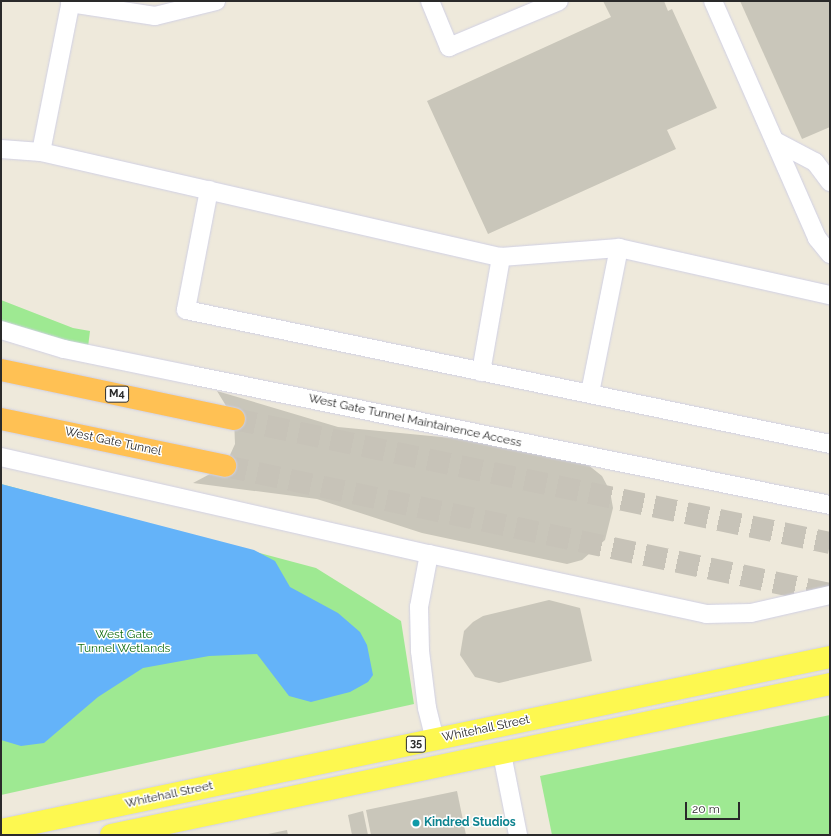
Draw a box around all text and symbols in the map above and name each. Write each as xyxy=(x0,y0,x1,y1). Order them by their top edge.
road number: M4 xyxy=(105,385,129,403)
street label: West Gate Tunnel Maintainence Access xyxy=(307,391,523,451)
street label: West Gate Tunnel xyxy=(63,425,163,459)
park label: West Gate Tunnel Wetlands xyxy=(77,628,171,656)
street label: Whitehall Street xyxy=(441,713,531,745)
road number: 35 xyxy=(405,735,427,753)
street label: Whitehall Street xyxy=(124,779,214,811)
scale bar xyxy=(687,794,742,820)
text: 20 m xyxy=(692,802,720,816)
place label: Kindred Studios xyxy=(424,816,516,830)
marker: Kindred Studios xyxy=(411,818,421,828)

